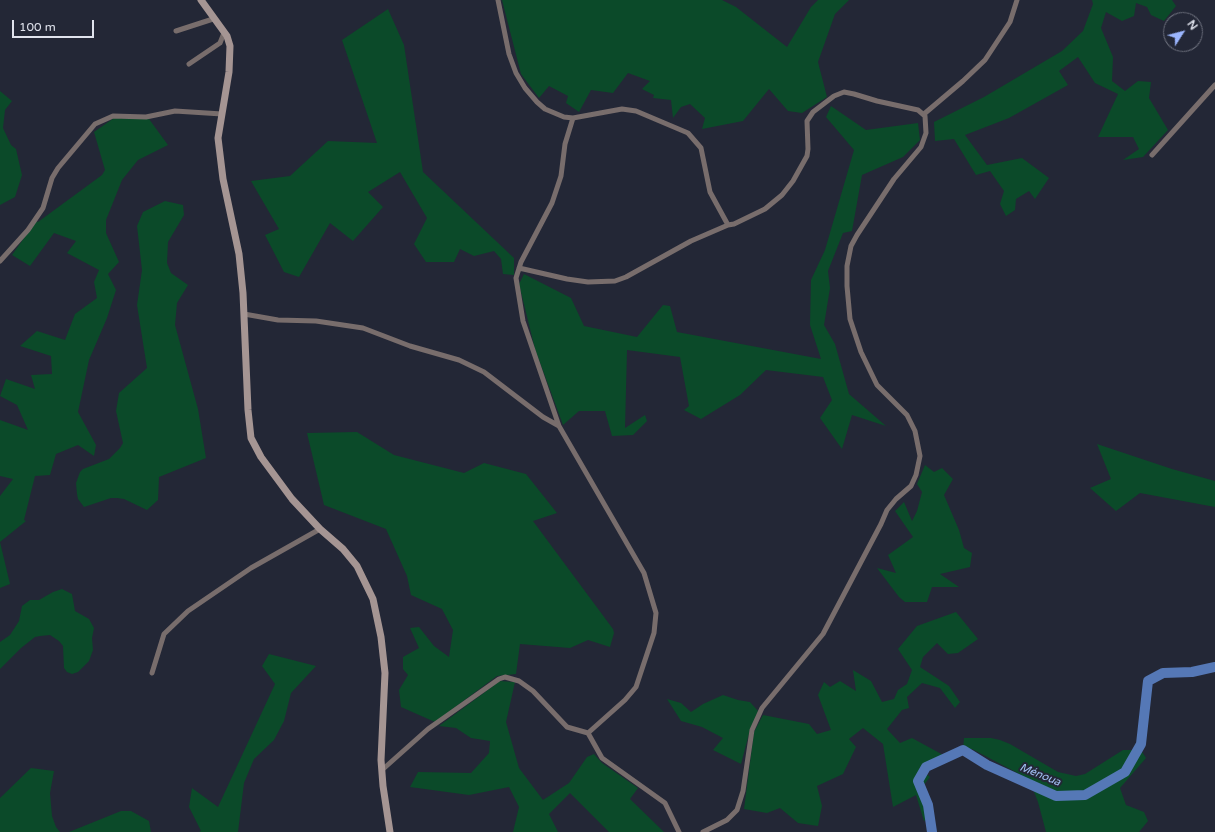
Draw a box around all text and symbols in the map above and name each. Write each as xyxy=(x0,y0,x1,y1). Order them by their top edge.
scale bar xyxy=(14,12,96,38)
north arrow xyxy=(1163,12,1203,52)
text: N xyxy=(1184,18,1200,33)
text: 100 m xyxy=(19,20,56,34)
water label: Ménoua xyxy=(1018,761,1062,789)

